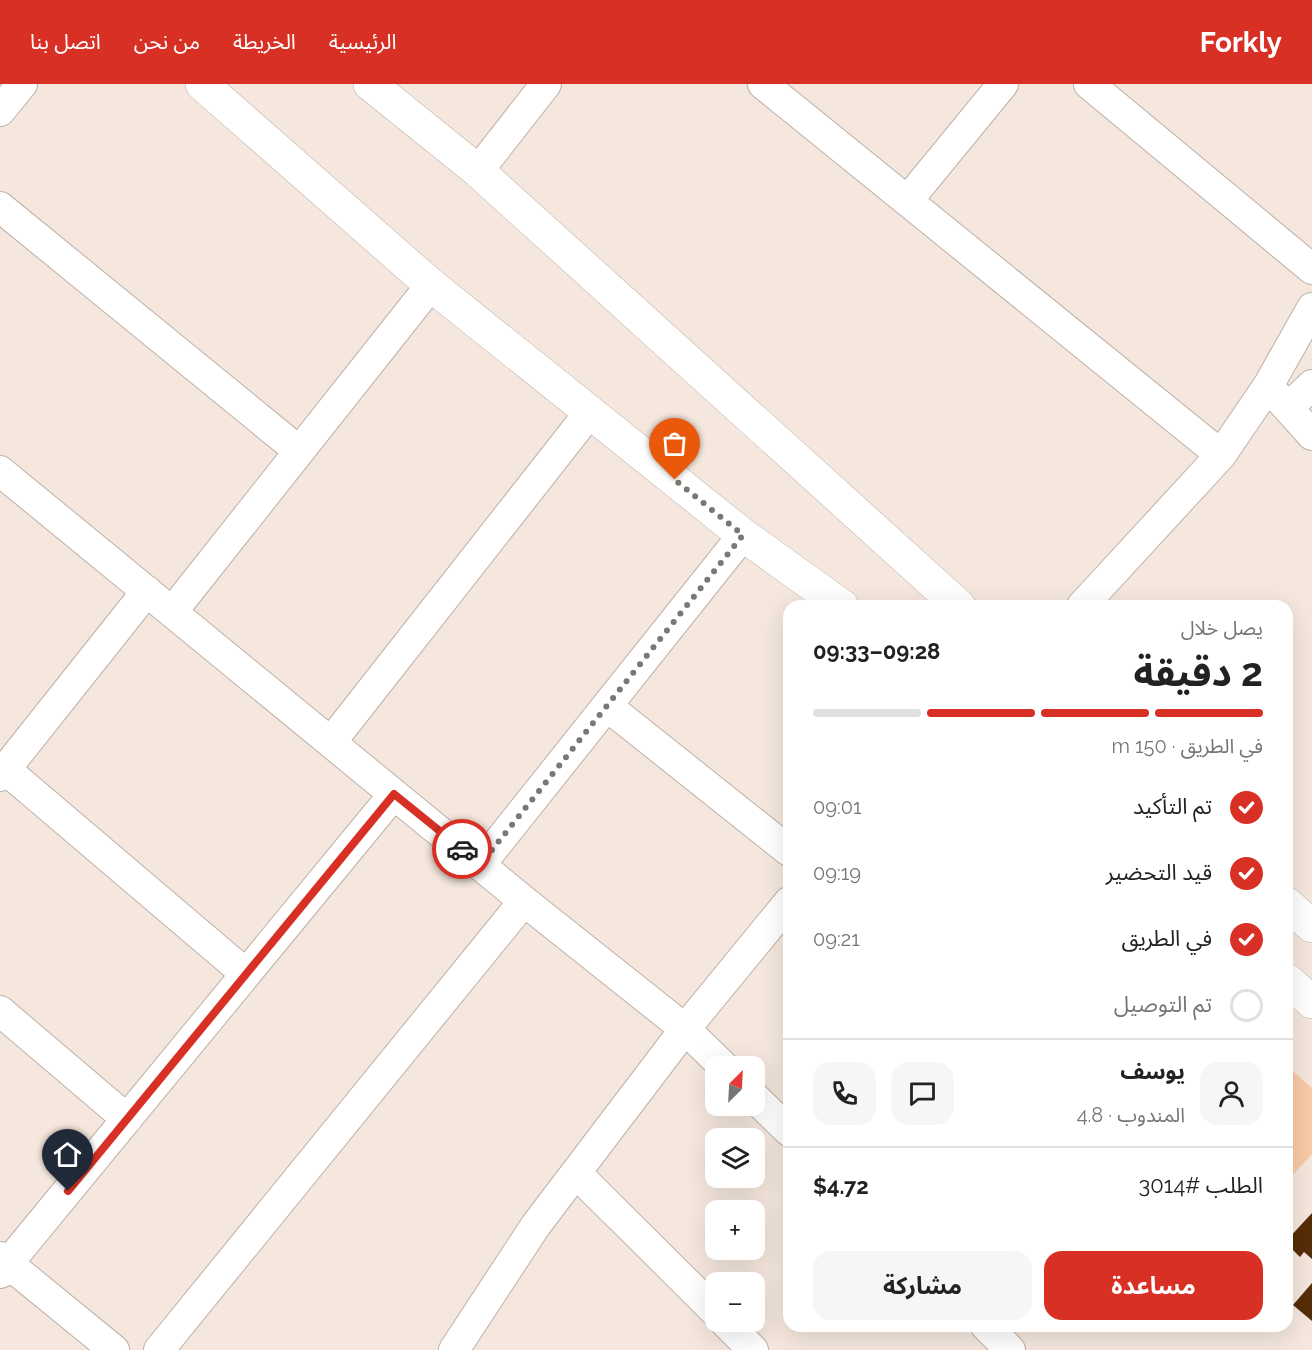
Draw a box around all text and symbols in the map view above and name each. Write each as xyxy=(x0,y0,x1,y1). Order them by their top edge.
text: Forkly xyxy=(1200,26,1282,59)
text: اتصل بنا xyxy=(30,29,101,54)
text: من نحن xyxy=(134,29,200,54)
text: الخريطة xyxy=(233,29,296,54)
text: الرئيسية xyxy=(329,29,396,54)
pin xyxy=(649,418,700,480)
icon: bag xyxy=(658,427,691,460)
text: يصل خلال xyxy=(1181,616,1263,640)
text: 09:28–09:33 xyxy=(813,638,940,664)
text: 2 دقيقة xyxy=(1134,649,1263,695)
text: في الطريق · 150 m xyxy=(1111,734,1263,758)
icon: check xyxy=(1230,791,1263,824)
text: تم التأكيد xyxy=(1133,793,1212,819)
text: 09:01 xyxy=(813,795,862,819)
courier xyxy=(432,819,492,879)
icon: car xyxy=(446,833,479,866)
icon: check xyxy=(1230,857,1263,890)
text: قيد التحضير xyxy=(1106,859,1212,885)
text: 09:19 xyxy=(813,861,861,885)
icon: check xyxy=(1230,923,1263,956)
text: في الطريق xyxy=(1121,925,1212,951)
text: 09:21 xyxy=(813,927,860,951)
text: تم التوصيل xyxy=(1114,991,1212,1017)
north arrow xyxy=(705,1056,765,1116)
map controls xyxy=(705,1056,765,1332)
text: يوسف xyxy=(1120,1058,1185,1084)
button: phone xyxy=(813,1062,876,1125)
button: chat xyxy=(891,1062,954,1125)
button: person xyxy=(1200,1062,1263,1125)
text: المندوب · 4.8 xyxy=(1077,1103,1185,1127)
button: layers xyxy=(705,1128,765,1188)
pin xyxy=(42,1129,93,1191)
icon: home xyxy=(51,1138,84,1171)
text: الطلب #3014 xyxy=(1139,1172,1263,1198)
text: $4.72 xyxy=(813,1173,869,1199)
button: + xyxy=(705,1200,765,1260)
button: مشاركة xyxy=(813,1251,1032,1320)
button: مساعدة xyxy=(1044,1251,1263,1320)
button: − xyxy=(705,1272,765,1332)

